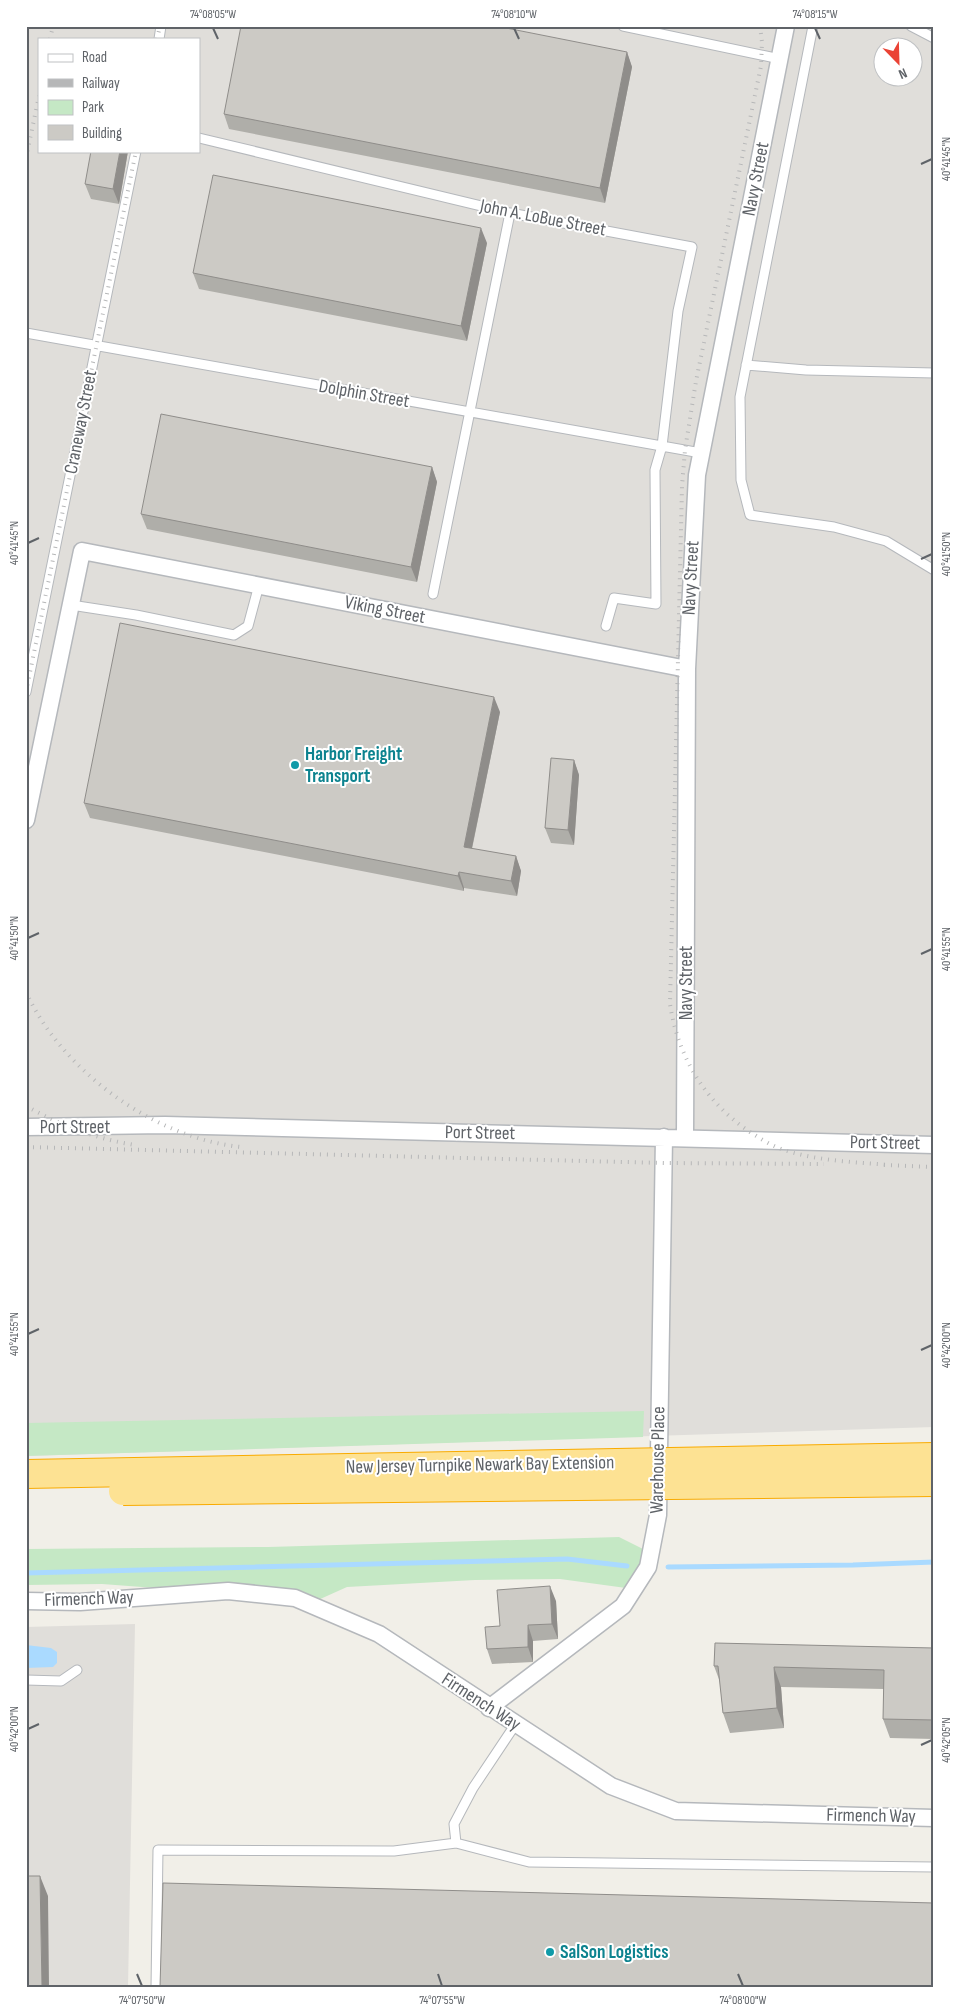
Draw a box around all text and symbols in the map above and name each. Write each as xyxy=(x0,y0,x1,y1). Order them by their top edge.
text: 74°08'05"W xyxy=(190,7,236,22)
text: 74°08'10"W xyxy=(491,7,537,22)
text: 74°08'15"W xyxy=(792,7,838,22)
legend xyxy=(38,38,200,152)
north arrow xyxy=(872,38,922,88)
text: Road xyxy=(82,48,107,67)
text: N xyxy=(896,64,910,83)
text: Railway xyxy=(82,74,120,93)
text: Park xyxy=(82,98,104,117)
text: Building xyxy=(82,124,122,143)
text: 40°41'45"N xyxy=(939,137,954,181)
street label: Navy Street xyxy=(738,140,774,218)
street label: John A. LoBue Street xyxy=(477,194,608,242)
street label: Craneway Street xyxy=(60,368,102,476)
street label: Dolphin Street xyxy=(317,375,411,413)
text: 40°41'45"N xyxy=(7,521,22,565)
text: 40°41'50"N xyxy=(939,532,954,576)
street label: Navy Street xyxy=(678,540,704,616)
street label: Viking Street xyxy=(343,591,427,629)
place label: Harbor Freight Transport xyxy=(305,743,402,788)
marker: Harbor Freight Transport xyxy=(289,759,301,771)
text: 40°41'50"N xyxy=(7,916,22,960)
text: 40°41'55"N xyxy=(939,927,954,971)
street label: Navy Street xyxy=(675,945,698,1020)
street label: Port Street xyxy=(40,1116,110,1139)
street label: Port Street xyxy=(445,1121,516,1145)
street label: Port Street xyxy=(850,1131,921,1155)
text: 40°41'55"N xyxy=(7,1312,22,1356)
text: 40°42'00"N xyxy=(939,1322,954,1368)
street label: Warehouse Place xyxy=(646,1406,670,1514)
street label: New Jersey Turnpike Newark Bay Extension xyxy=(345,1451,615,1479)
street label: Firmench Way xyxy=(44,1586,135,1612)
street label: Firmench Way xyxy=(437,1668,525,1736)
text: 40°42'00"N xyxy=(7,1706,22,1752)
text: 40°42'05"N xyxy=(939,1717,954,1763)
street label: Firmench Way xyxy=(826,1804,917,1828)
place label: SalSon Logistics xyxy=(560,1941,669,1964)
marker: SalSon Logistics xyxy=(544,1946,556,1958)
text: 74°07'50"W xyxy=(119,1993,165,2008)
text: 74°07'55"W xyxy=(419,1993,465,2008)
text: 74°08'00"W xyxy=(720,1993,767,2008)

